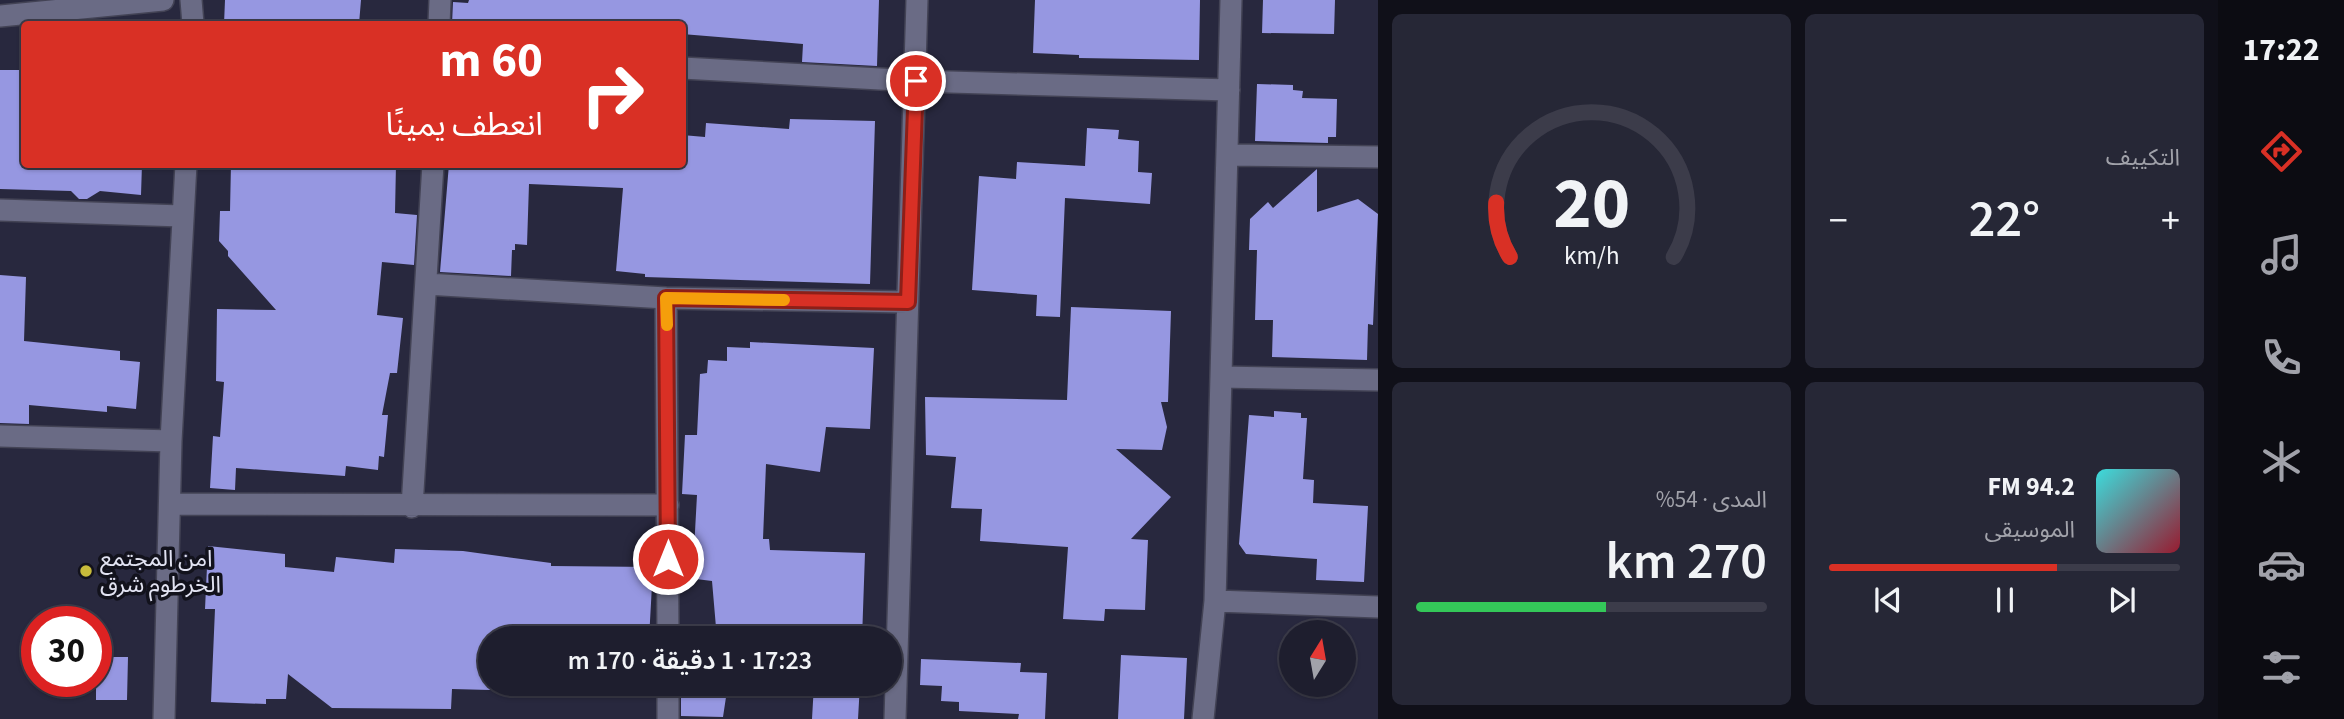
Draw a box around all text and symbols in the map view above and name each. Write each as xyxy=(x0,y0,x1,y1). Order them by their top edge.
text: 60 m xyxy=(439,26,543,96)
text: 17:22 xyxy=(2242,27,2320,73)
icon: right xyxy=(567,49,658,140)
pin xyxy=(886,51,946,111)
icon: arrive xyxy=(897,62,935,100)
text: انعطف يمينًا xyxy=(386,102,543,148)
icon: directions xyxy=(2257,127,2306,176)
text: التكييف xyxy=(2106,141,2180,174)
text: 20 xyxy=(1553,152,1630,256)
text: 22° xyxy=(1969,183,2040,257)
text: − xyxy=(1829,194,1848,248)
text: + xyxy=(2161,194,2180,248)
icon: music xyxy=(2257,230,2306,279)
text: km/h xyxy=(1564,238,1619,274)
icon: phone xyxy=(2257,333,2306,382)
icon: climate xyxy=(2257,437,2306,486)
text: 94.2 FM xyxy=(1987,468,2075,505)
text: المدى · 54% xyxy=(1656,483,1767,516)
text: الموسيقى xyxy=(1984,513,2075,546)
position arrow xyxy=(631,522,705,596)
text: 270 km xyxy=(1606,525,1767,599)
icon: car xyxy=(2257,540,2306,589)
place label: امن المجتمع الخرطوم شرق xyxy=(100,542,221,602)
marker: امن المجتمع الخرطوم شرق xyxy=(78,563,94,579)
icon: previous xyxy=(1869,581,1907,619)
icon: pause xyxy=(1986,581,2024,619)
icon: next xyxy=(2103,581,2141,619)
speed limit sign: 30 xyxy=(21,606,112,697)
north arrow xyxy=(1279,620,1356,696)
map controls xyxy=(1279,620,1356,697)
text: 17:23 · 1 دقيقة · 170 m xyxy=(568,642,812,679)
icon: filters xyxy=(2257,643,2306,692)

